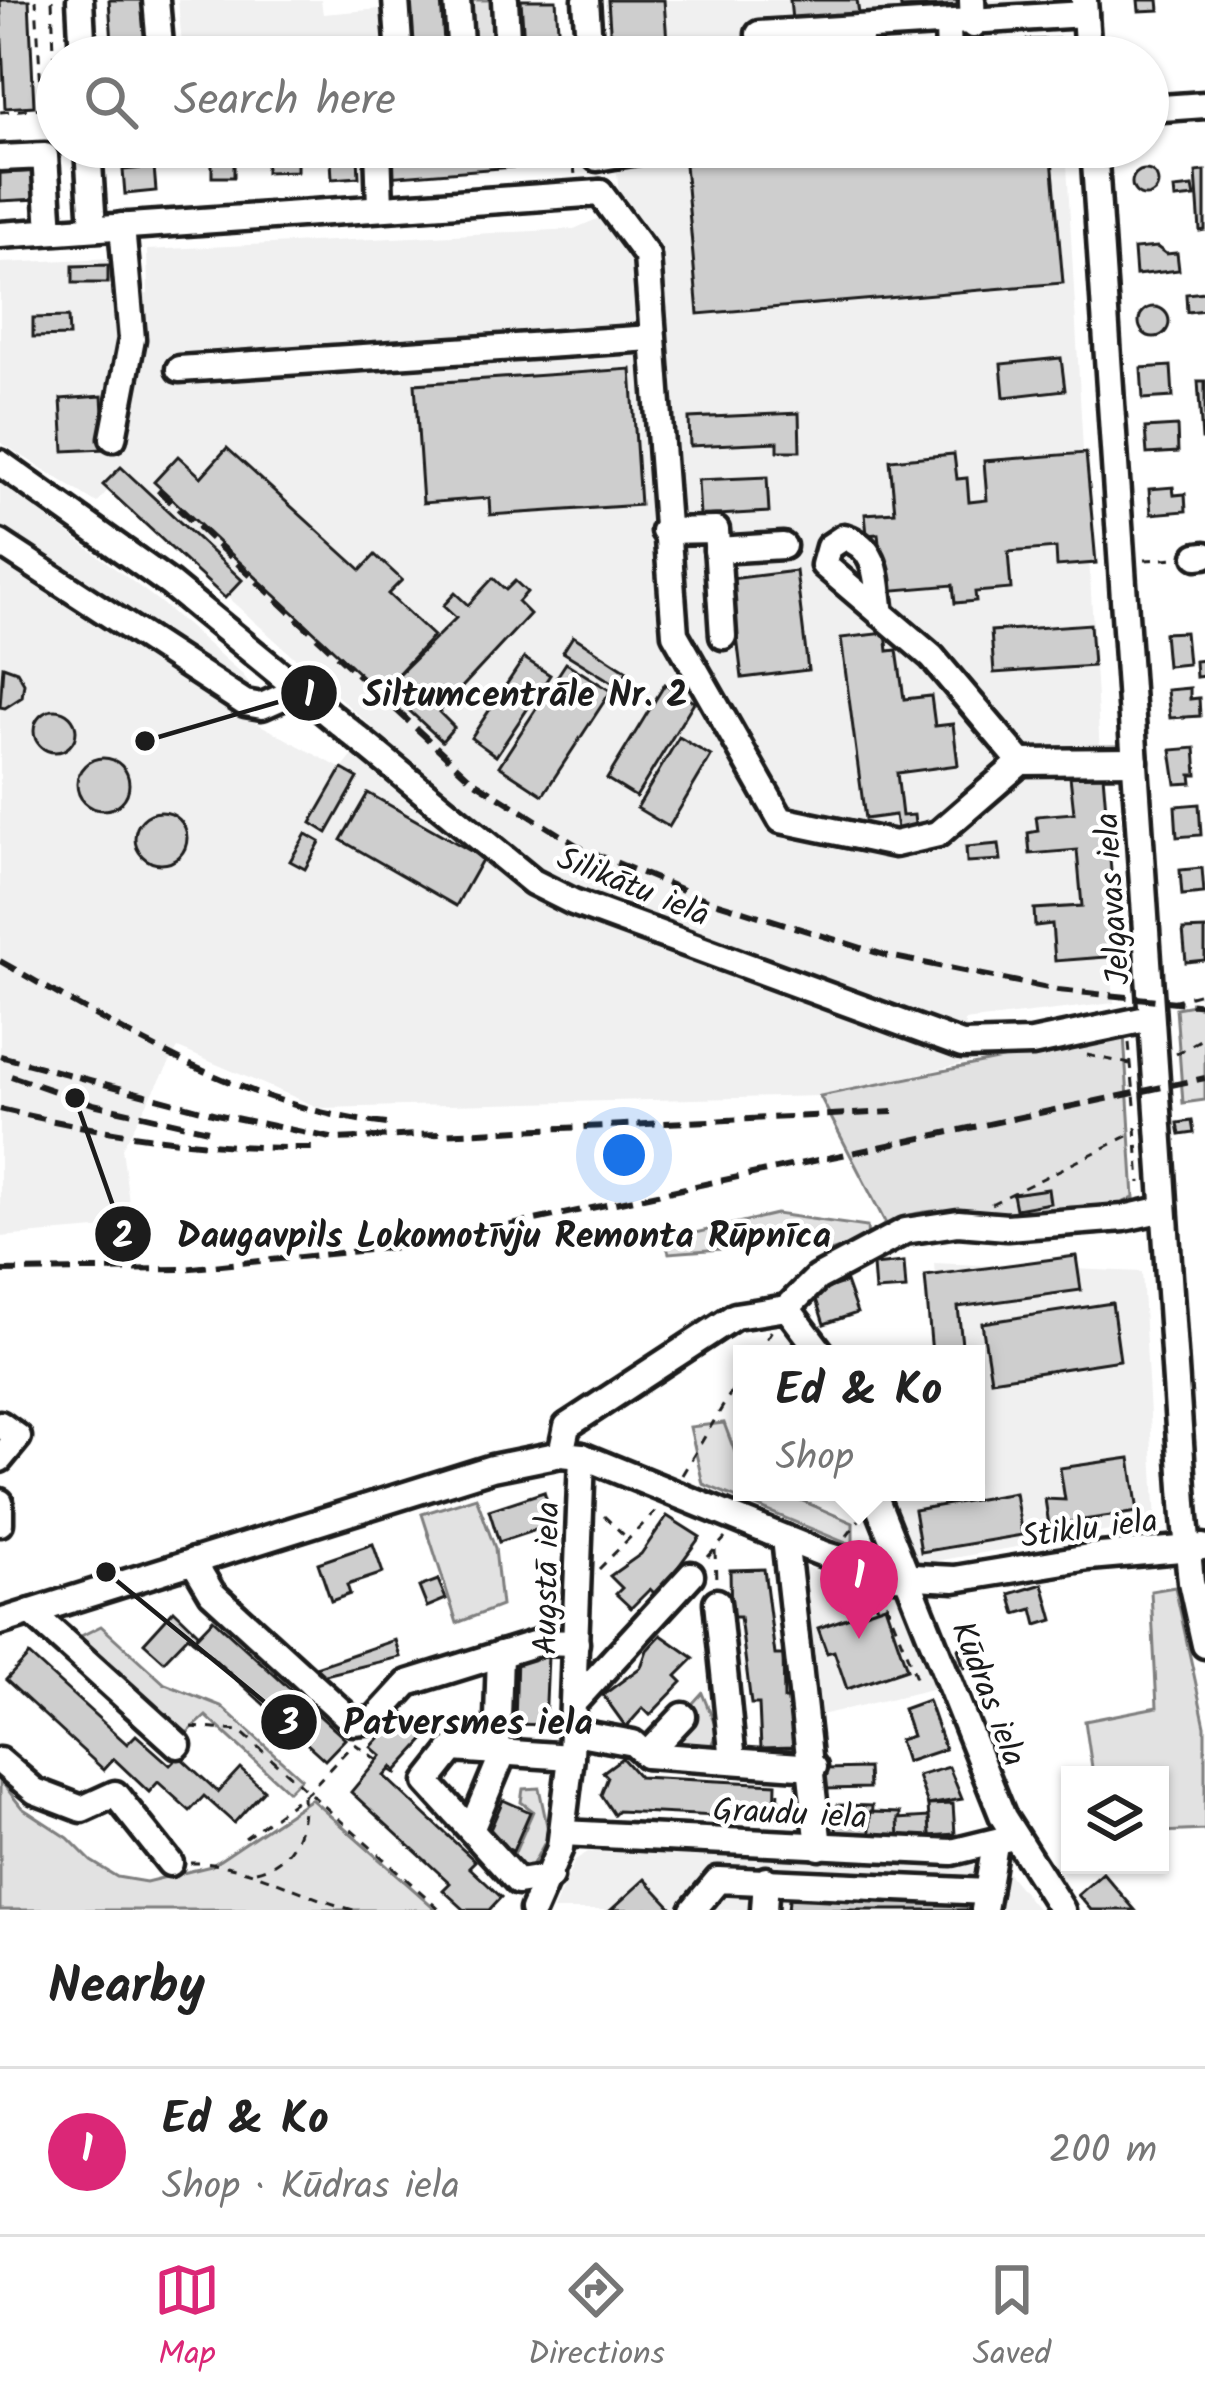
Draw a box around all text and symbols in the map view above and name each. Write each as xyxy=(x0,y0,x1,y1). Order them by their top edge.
search box xyxy=(36,36,1169,168)
text: Search here xyxy=(174,66,396,138)
icon: search xyxy=(78,69,144,135)
callout: Siltumcentrāle Nr. 2 xyxy=(279,657,712,729)
text: 1 xyxy=(304,668,315,725)
text: Siltumcentrāle Nr. 2 xyxy=(362,668,688,725)
street label: Jelgavas iela xyxy=(1082,811,1147,987)
street label: Silikātu iela xyxy=(548,834,717,943)
your location xyxy=(594,1125,654,1185)
callout: Daugavpils Lokomotīvju Remonta Rūpnīca xyxy=(93,1198,855,1270)
text: 2 xyxy=(113,1209,134,1266)
text: Daugavpils Lokomotīvju Remonta Rūpnīca xyxy=(177,1209,831,1266)
popup xyxy=(733,1345,985,1501)
text: Ed & Ko xyxy=(776,1356,942,1428)
text: Shop xyxy=(776,1428,854,1490)
street label: Stiklu iela xyxy=(1018,1496,1161,1565)
street label: Augstā iela xyxy=(521,1501,576,1655)
pin: 1 xyxy=(820,1540,898,1639)
street label: Kūdras iela xyxy=(935,1614,1039,1775)
callout: Patversmes iela xyxy=(259,1686,616,1758)
text: 3 xyxy=(278,1696,299,1753)
text: Patversmes iela xyxy=(343,1696,593,1753)
map controls xyxy=(1061,1766,1169,1874)
button: layers xyxy=(1061,1766,1169,1874)
street label: Graudu iela xyxy=(711,1785,868,1846)
text: Nearby xyxy=(48,1948,205,2029)
text: Ed & Ko xyxy=(162,2085,329,2157)
text: 1 xyxy=(81,2121,93,2183)
text: 200 m xyxy=(1049,2121,1157,2183)
text: Shop · Kūdras iela xyxy=(162,2157,460,2219)
tab: Map xyxy=(154,2257,220,2382)
tab: Directions xyxy=(528,2257,665,2382)
tab: Saved xyxy=(973,2257,1051,2382)

